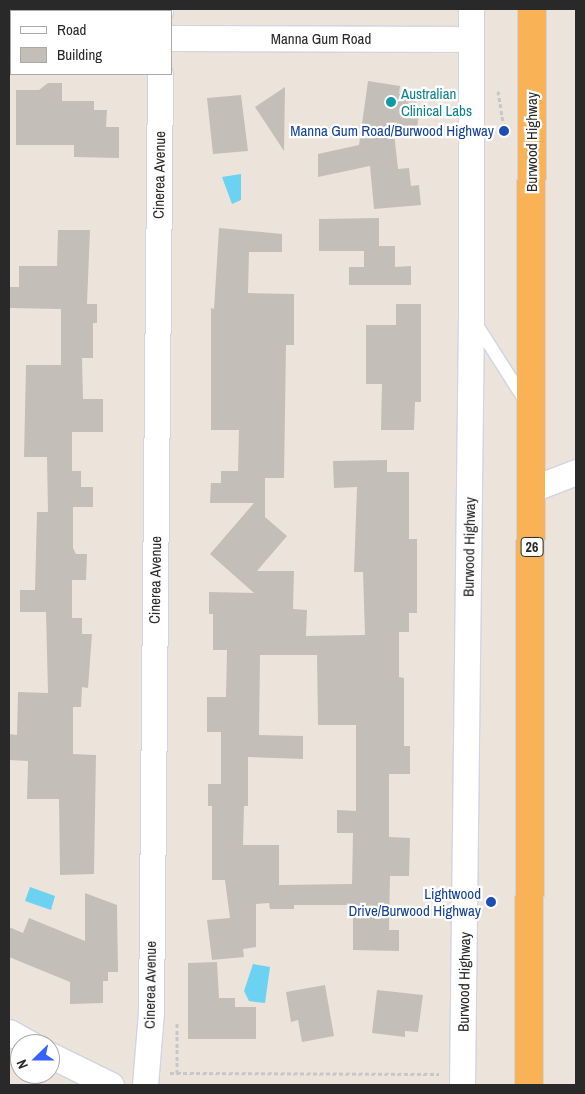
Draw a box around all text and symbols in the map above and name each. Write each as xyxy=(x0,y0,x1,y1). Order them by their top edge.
legend xyxy=(10,10,172,75)
text: Road xyxy=(57,19,86,40)
street label: Manna Gum Road xyxy=(271,30,371,48)
text: Building xyxy=(57,44,102,65)
place label: Australian Clinical Labs xyxy=(401,84,472,119)
street label: Burwood Highway xyxy=(523,92,541,192)
marker: Australian Clinical Labs xyxy=(385,96,397,108)
place label: Manna Gum Road/Burwood Highway xyxy=(290,122,494,140)
marker: Manna Gum Road/Burwood Highway xyxy=(498,125,510,137)
street label: Cinerea Avenue xyxy=(149,131,169,219)
street label: Burwood Highway xyxy=(459,497,479,597)
street label: Cinerea Avenue xyxy=(145,536,165,624)
road number: 26 xyxy=(520,536,544,558)
place label: Lightwood Drive/Burwood Highway xyxy=(348,884,481,919)
marker: Lightwood Drive/Burwood Highway xyxy=(485,896,497,908)
street label: Burwood Highway xyxy=(454,932,474,1032)
street label: Cinerea Avenue xyxy=(140,941,160,1029)
north arrow xyxy=(10,1034,60,1084)
text: N xyxy=(12,1057,32,1071)

